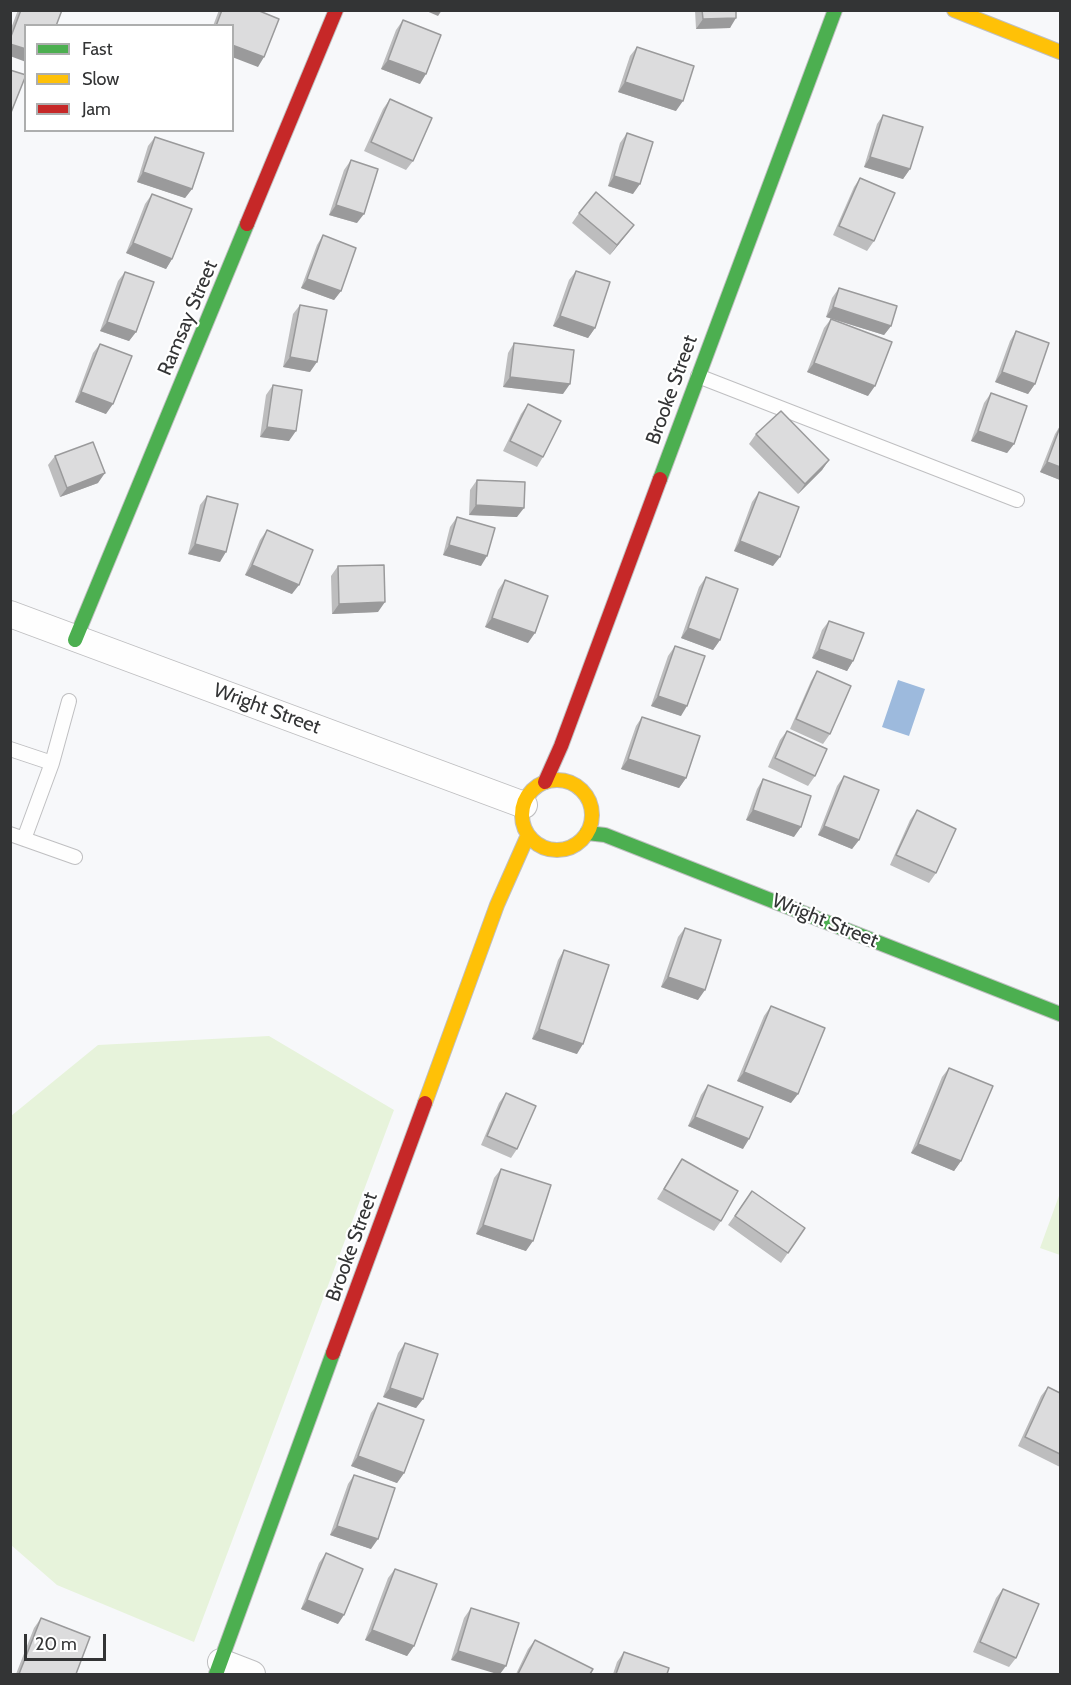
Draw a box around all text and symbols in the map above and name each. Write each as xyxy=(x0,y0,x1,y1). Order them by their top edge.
legend xyxy=(24,24,234,132)
text: Fast xyxy=(82,38,113,60)
text: Slow xyxy=(82,68,119,90)
text: Jam xyxy=(82,98,111,120)
street label: Ramsay Street xyxy=(153,257,223,379)
street label: Brooke Street xyxy=(641,332,703,448)
street label: Wright Street xyxy=(210,679,324,739)
street label: Wright Street xyxy=(769,889,881,953)
street label: Brooke Street xyxy=(321,1189,383,1305)
scale bar xyxy=(27,1622,110,1660)
text: 20 m xyxy=(35,1633,77,1655)

